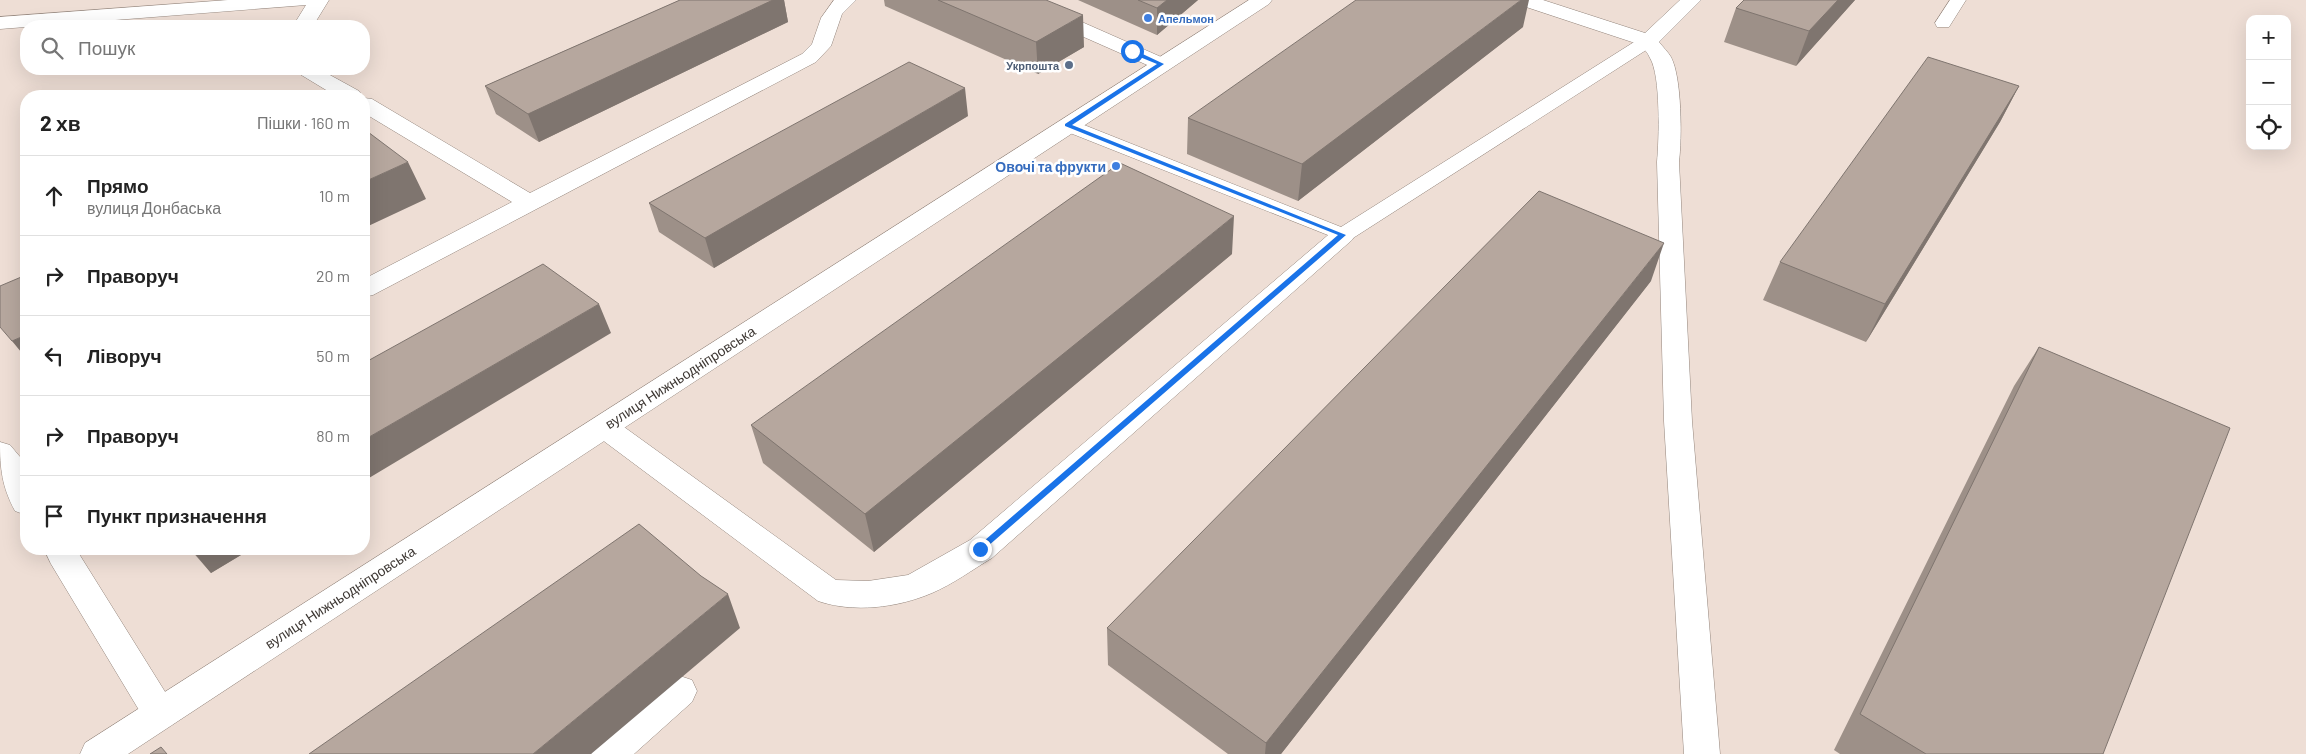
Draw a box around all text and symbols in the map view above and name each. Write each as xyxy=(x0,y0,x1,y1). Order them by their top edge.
marker: Апельмон xyxy=(1142,12,1154,24)
place label: Апельмон xyxy=(1158,12,1214,25)
map controls xyxy=(2246,15,2291,150)
button: + xyxy=(2246,15,2291,60)
search box xyxy=(20,20,370,75)
icon: search xyxy=(38,34,66,62)
text: Пошук xyxy=(78,36,135,59)
route start xyxy=(1121,40,1144,63)
place label: Укрпошта xyxy=(1006,59,1060,72)
marker: Укрпошта xyxy=(1063,59,1075,71)
button: − xyxy=(2246,60,2291,105)
button: locate xyxy=(2246,105,2291,150)
text: 2 хв xyxy=(40,110,81,135)
text: Пішки · 160 m xyxy=(257,113,350,132)
place label: Овочі та фрукти xyxy=(995,158,1106,175)
marker: Овочі та фрукти xyxy=(1110,160,1122,172)
text: Прямо xyxy=(87,174,149,197)
icon: ahead xyxy=(40,182,68,210)
text: 10 m xyxy=(319,186,350,205)
text: вулиця Донбаська xyxy=(87,198,221,217)
icon: right xyxy=(40,262,68,290)
text: Праворуч xyxy=(87,264,179,287)
text: 20 m xyxy=(316,266,350,285)
street label: вулиця Нижньодніпровська xyxy=(602,322,759,432)
icon: left xyxy=(40,342,68,370)
text: Ліворуч xyxy=(87,344,162,367)
text: 50 m xyxy=(316,346,350,365)
icon: right xyxy=(40,422,68,450)
text: Праворуч xyxy=(87,424,179,447)
text: 80 m xyxy=(316,426,350,445)
icon: arrive xyxy=(40,502,68,530)
text: Пункт призначення xyxy=(87,504,267,527)
route end xyxy=(969,538,992,561)
street label: вулиця Нижньодніпровська xyxy=(262,542,419,652)

